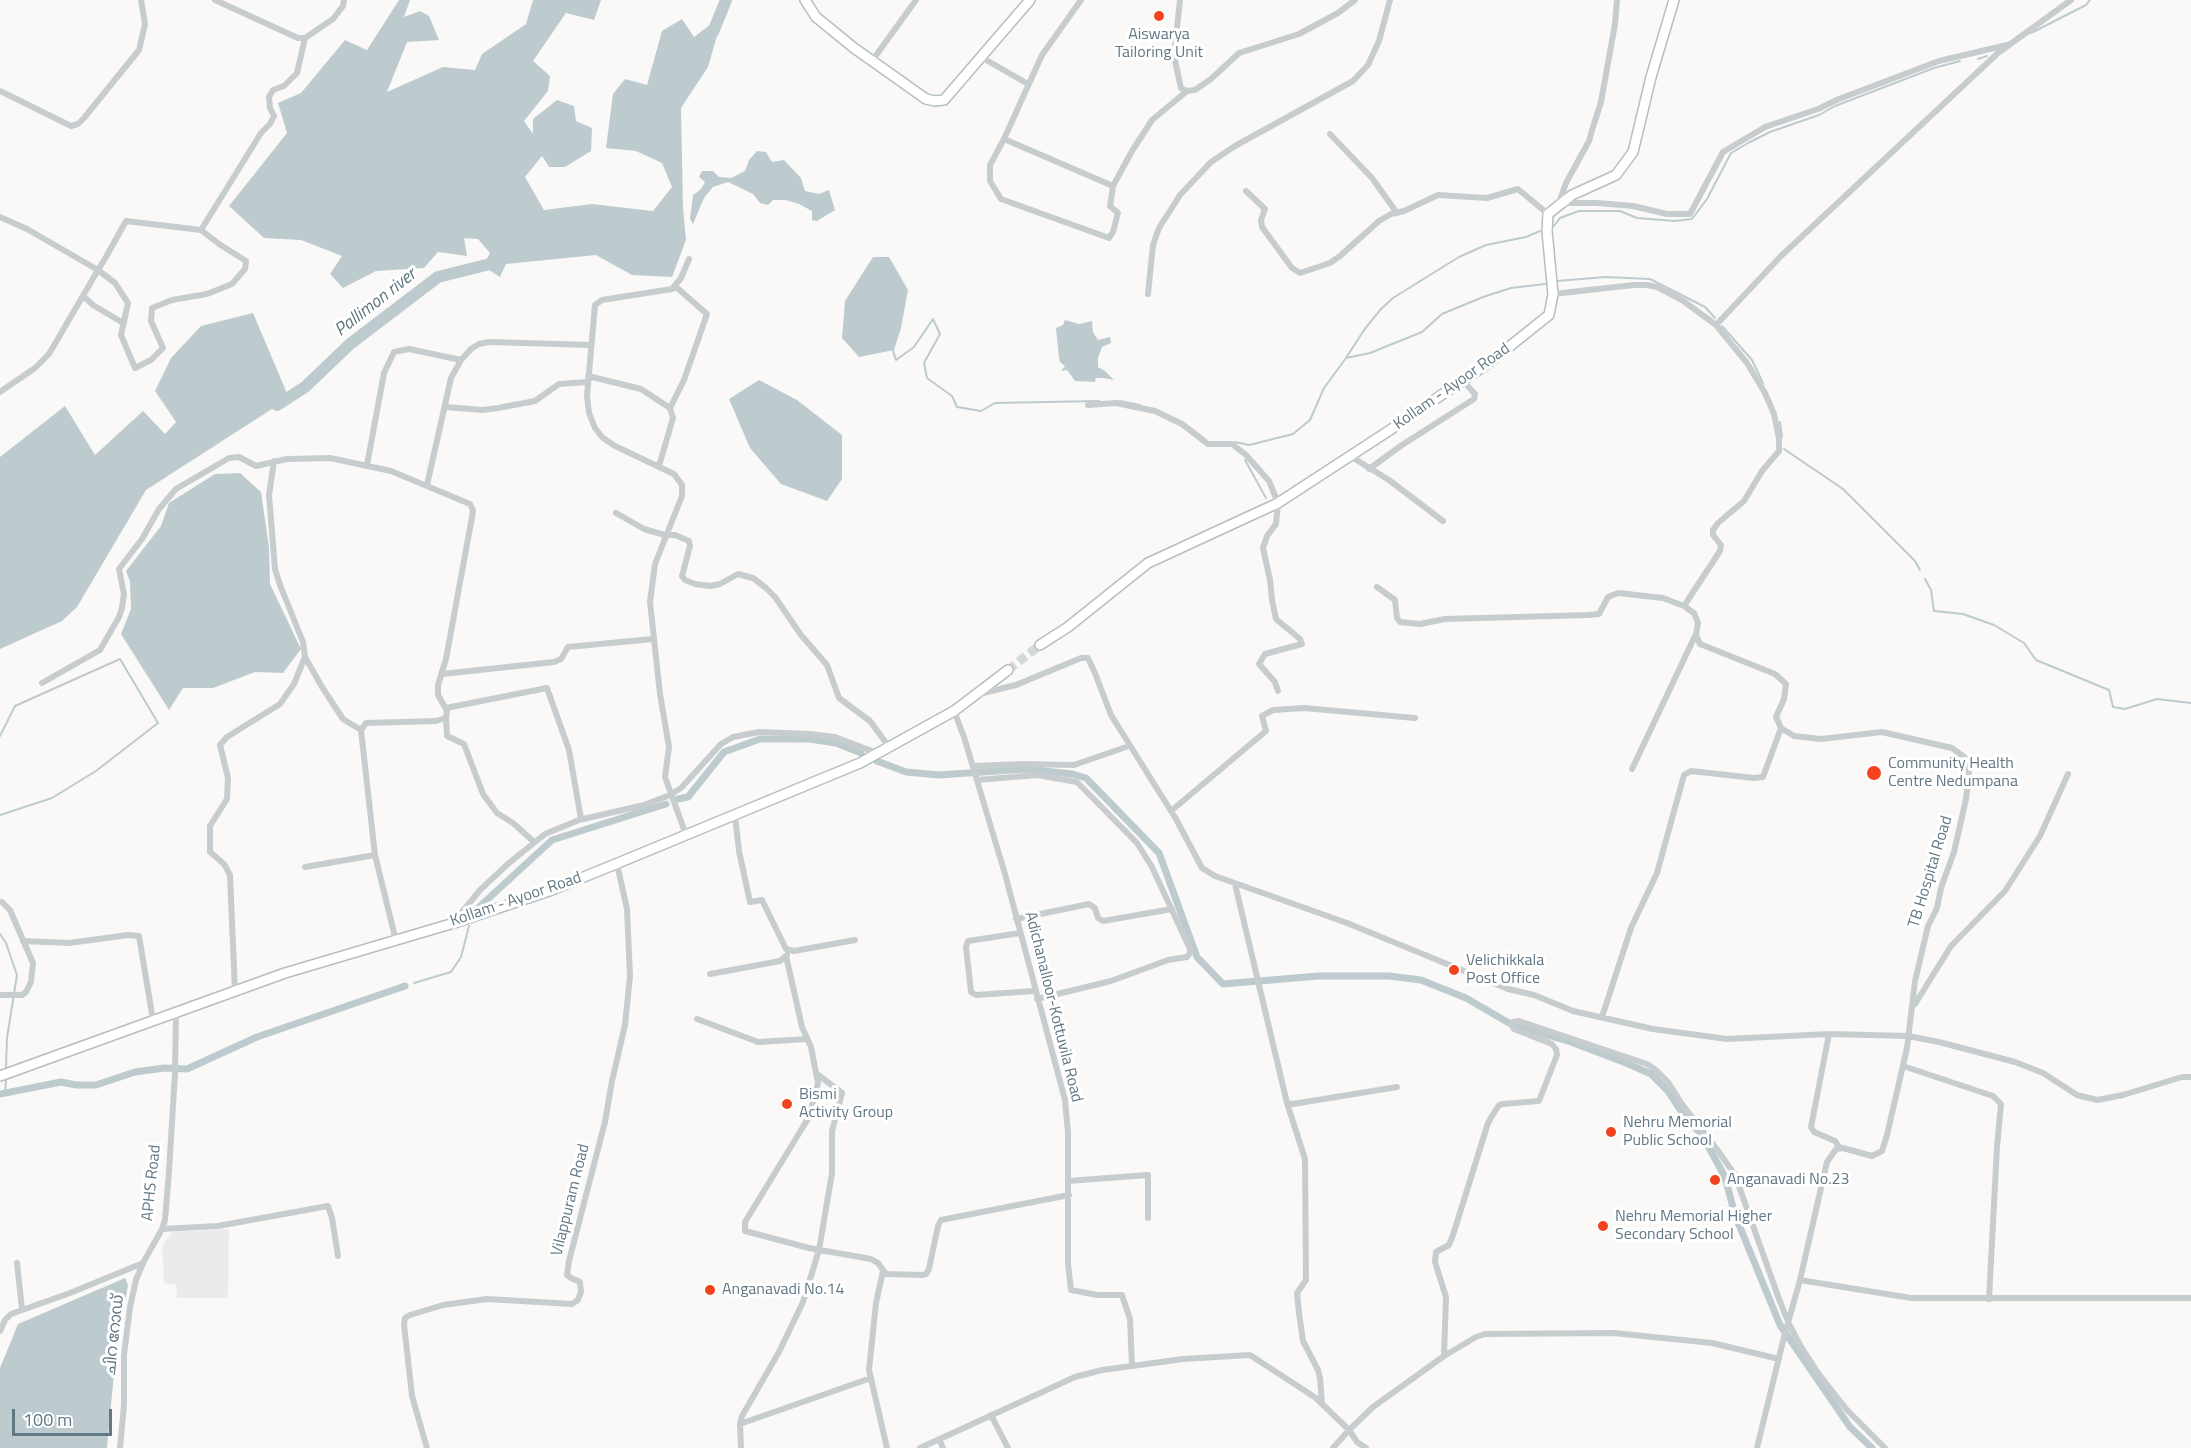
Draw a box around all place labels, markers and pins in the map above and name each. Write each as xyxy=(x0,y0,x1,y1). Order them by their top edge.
marker: Aiswarya Tailoring Unit xyxy=(1152,9,1166,23)
place label: Aiswarya Tailoring Unit xyxy=(1115,25,1203,63)
place label: Community Health Centre Nedumpana xyxy=(1888,754,2018,792)
marker: Community Health Centre Nedumpana xyxy=(1865,764,1883,782)
place label: Velichikkala Post Office xyxy=(1466,951,1544,989)
marker: Velichikkala Post Office xyxy=(1447,963,1461,977)
place label: Bismi Activity Group xyxy=(799,1085,893,1123)
marker: Bismi Activity Group xyxy=(780,1097,794,1111)
place label: Nehru Memorial Public School xyxy=(1623,1113,1732,1151)
marker: Nehru Memorial Public School xyxy=(1604,1125,1618,1139)
place label: Anganavadi No.23 xyxy=(1727,1170,1850,1190)
marker: Anganavadi No.23 xyxy=(1708,1173,1722,1187)
place label: Nehru Memorial Higher Secondary School xyxy=(1615,1207,1772,1245)
marker: Nehru Memorial Higher Secondary School xyxy=(1596,1219,1610,1233)
place label: Anganavadi No.14 xyxy=(722,1280,845,1300)
marker: Anganavadi No.14 xyxy=(703,1283,717,1297)

